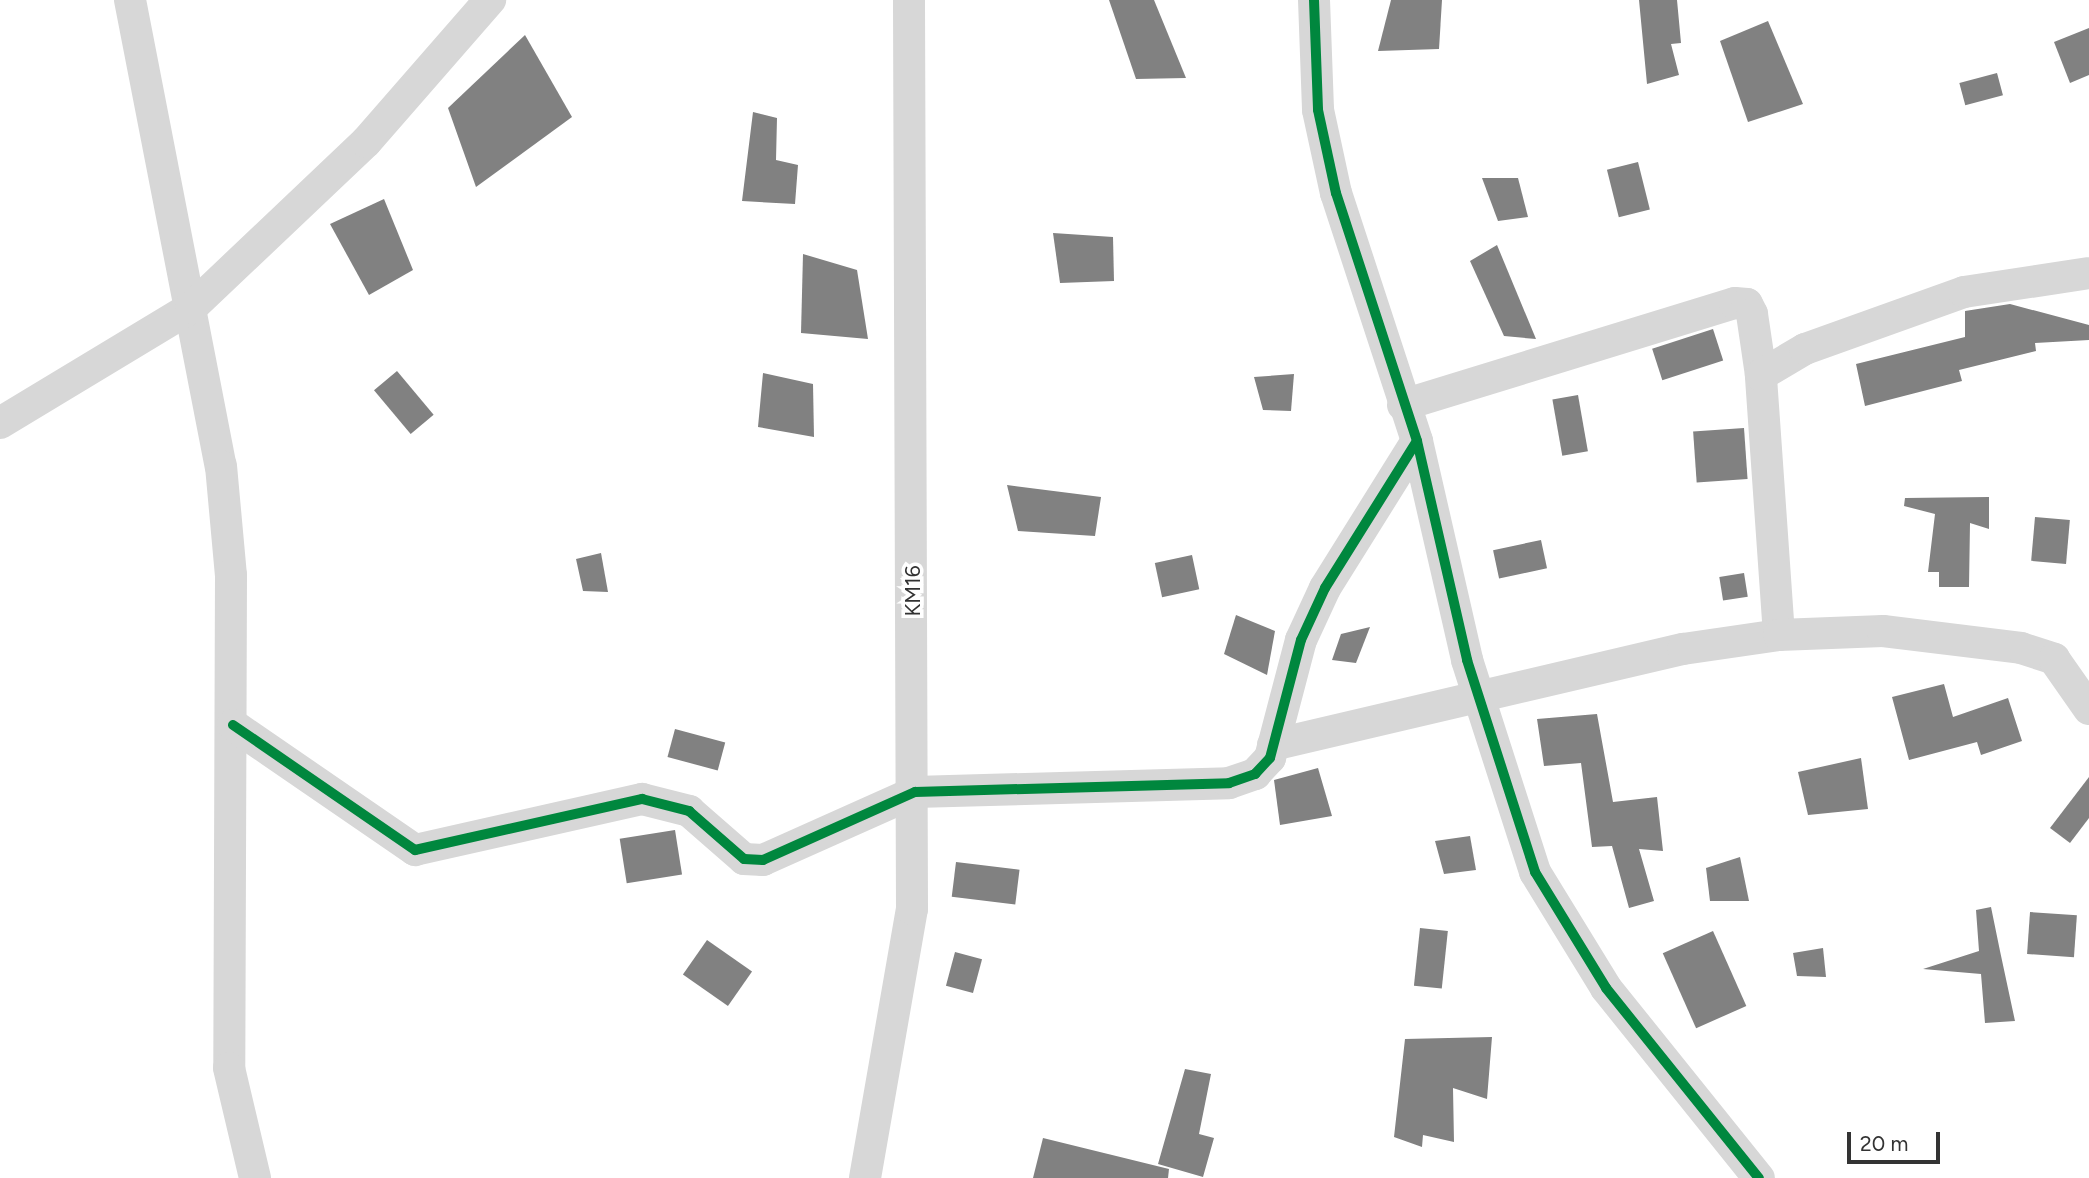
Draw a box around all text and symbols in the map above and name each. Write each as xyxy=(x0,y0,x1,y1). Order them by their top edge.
street label: KM16 xyxy=(900,565,926,617)
scale bar xyxy=(1851,1118,1944,1162)
text: 20 m xyxy=(1860,1131,1908,1156)

